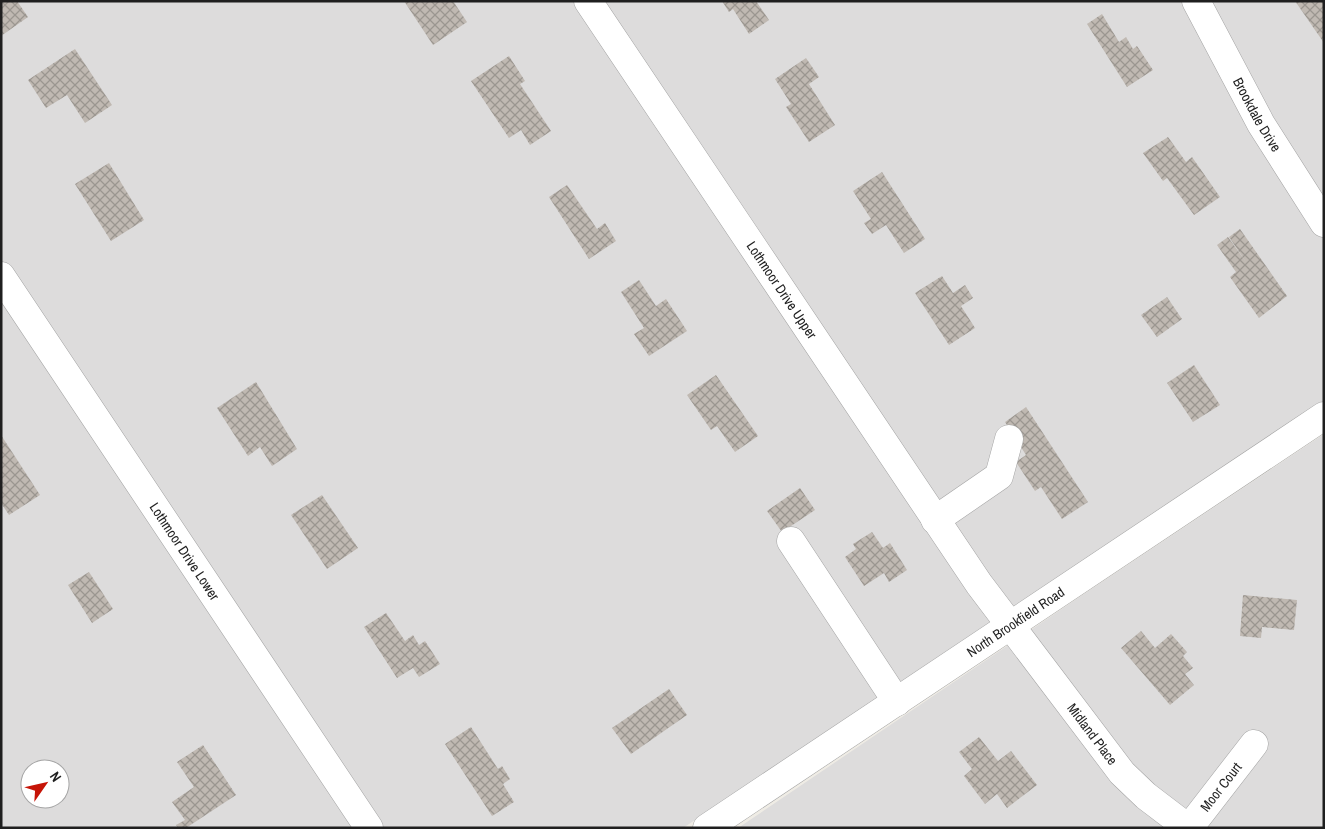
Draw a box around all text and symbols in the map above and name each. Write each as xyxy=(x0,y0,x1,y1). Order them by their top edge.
street label: Brookdale Drive xyxy=(1229,74,1285,155)
street label: Lothmoor Drive Upper xyxy=(743,238,821,342)
street label: Lothmoor Drive Lower xyxy=(146,499,224,604)
street label: North Brookfield Road xyxy=(963,583,1068,661)
street label: Midland Place xyxy=(1063,699,1122,768)
north arrow xyxy=(20,759,70,809)
street label: Moor Court xyxy=(1196,759,1246,815)
text: N xyxy=(46,768,66,785)

